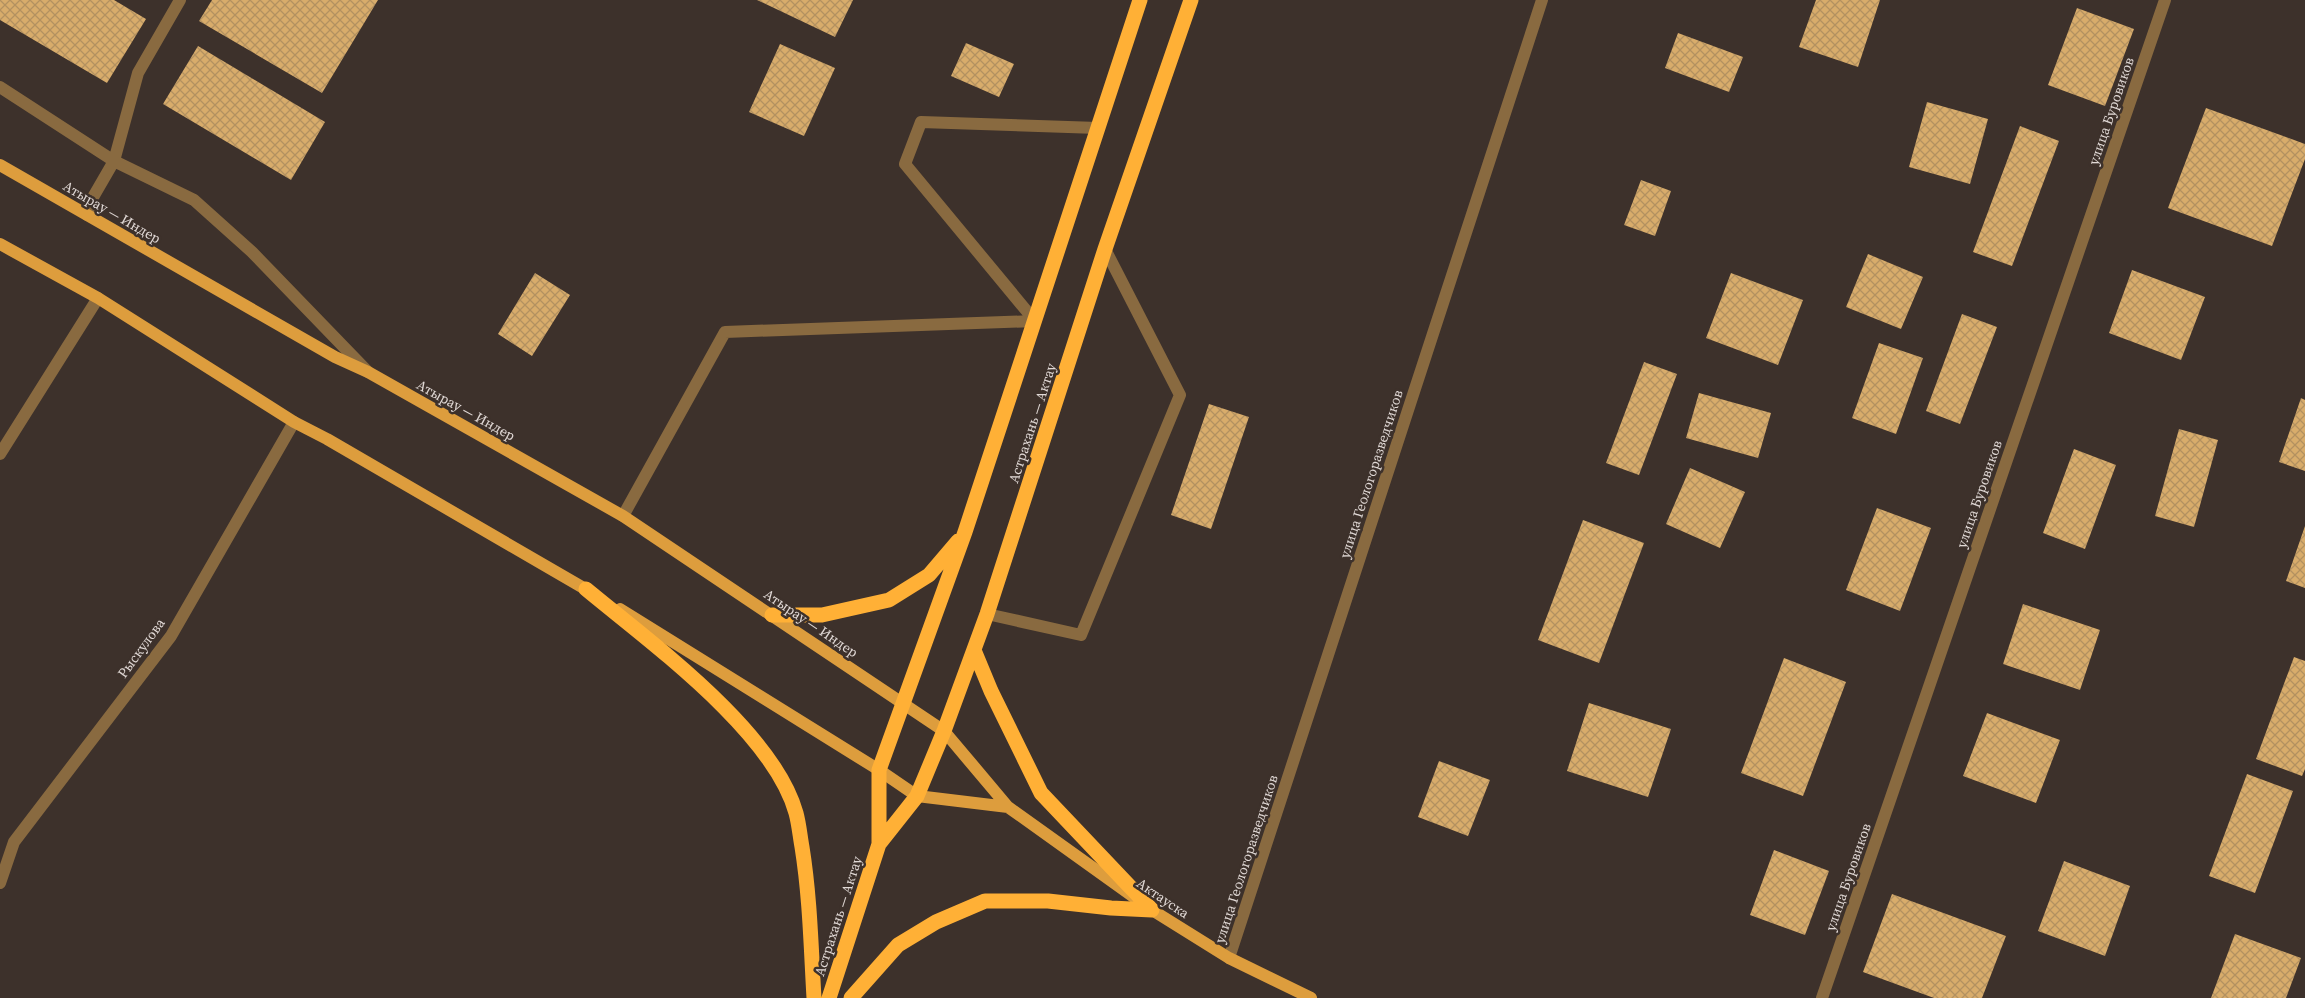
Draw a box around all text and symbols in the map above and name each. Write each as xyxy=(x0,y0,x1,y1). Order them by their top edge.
street label: улица Буровиков xyxy=(2083,54,2139,168)
street label: Атырау — Индер xyxy=(59,176,165,248)
street label: Астрахань — Актау xyxy=(1003,360,1061,486)
street label: Атырау — Индер xyxy=(413,375,519,445)
street label: улица Геологоразведчиков xyxy=(1334,387,1408,561)
street label: улица Буровиков xyxy=(1951,437,2007,551)
street label: Атырау — Индер xyxy=(760,584,862,662)
street label: Рыскулова xyxy=(112,613,170,682)
street label: улица Геологоразведчиков xyxy=(1209,772,1283,946)
street label: улица Буровиков xyxy=(1820,820,1876,934)
street label: Астрахань — Актау xyxy=(809,853,867,979)
street label: Актауска xyxy=(1133,873,1194,923)

